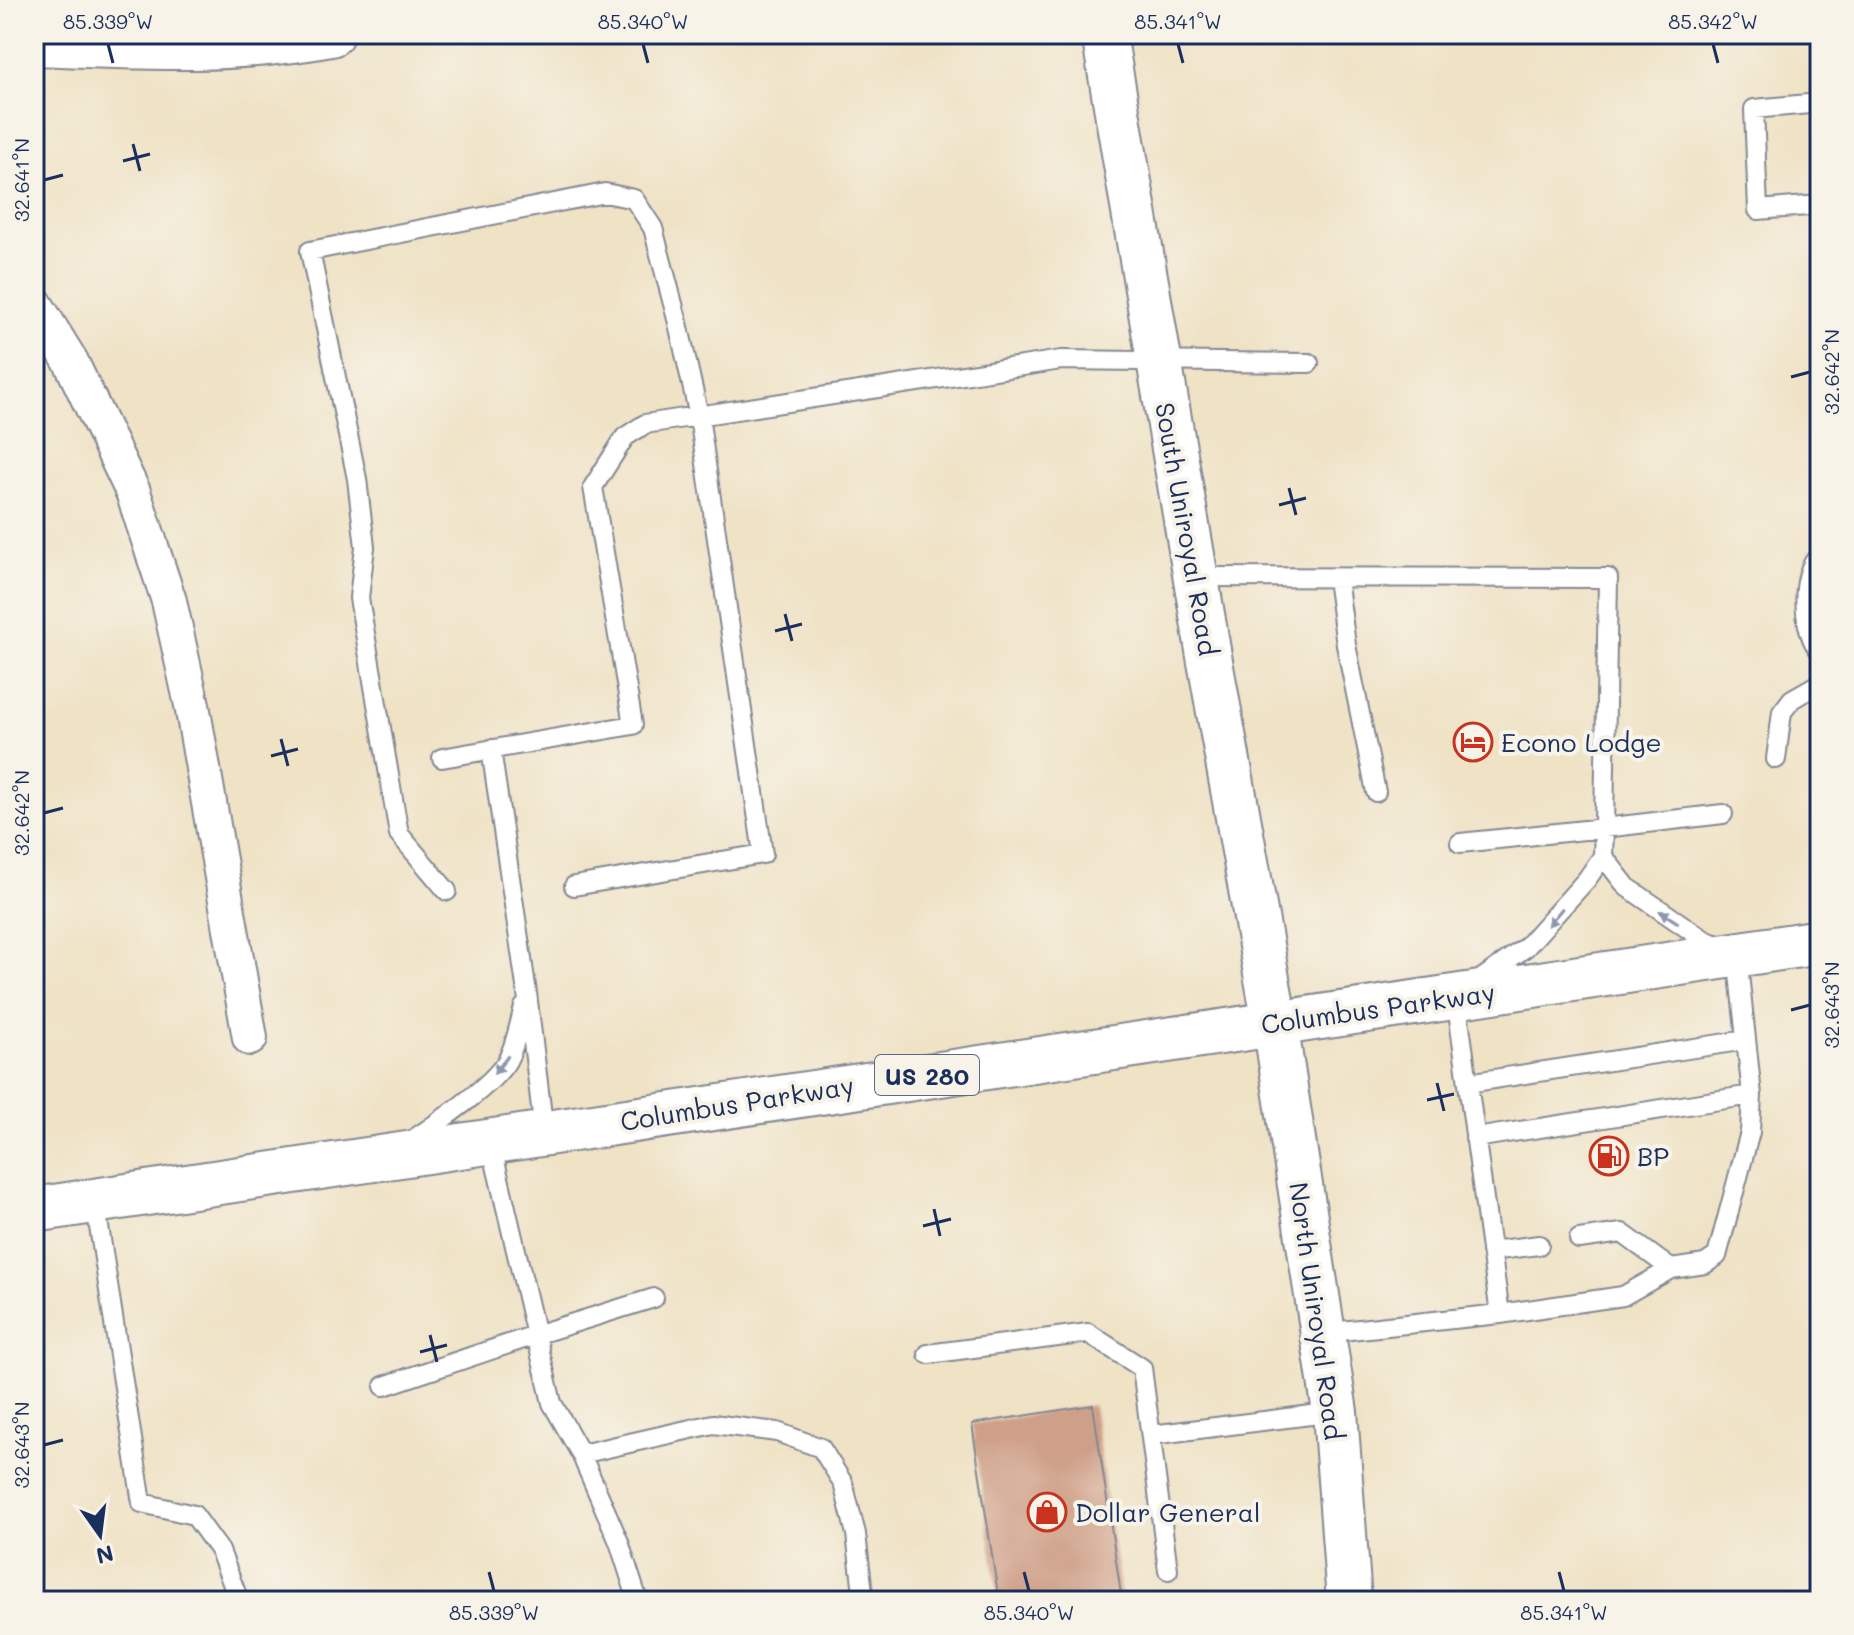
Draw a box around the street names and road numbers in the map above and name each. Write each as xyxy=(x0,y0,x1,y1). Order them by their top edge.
street label: South Uniroyal Road xyxy=(1148,400,1226,658)
street label: Columbus Parkway xyxy=(1259,975,1497,1041)
road number: US 280 xyxy=(875,1055,979,1095)
street label: Columbus Parkway xyxy=(618,1068,856,1138)
street label: North Uniroyal Road xyxy=(1282,1180,1352,1442)

